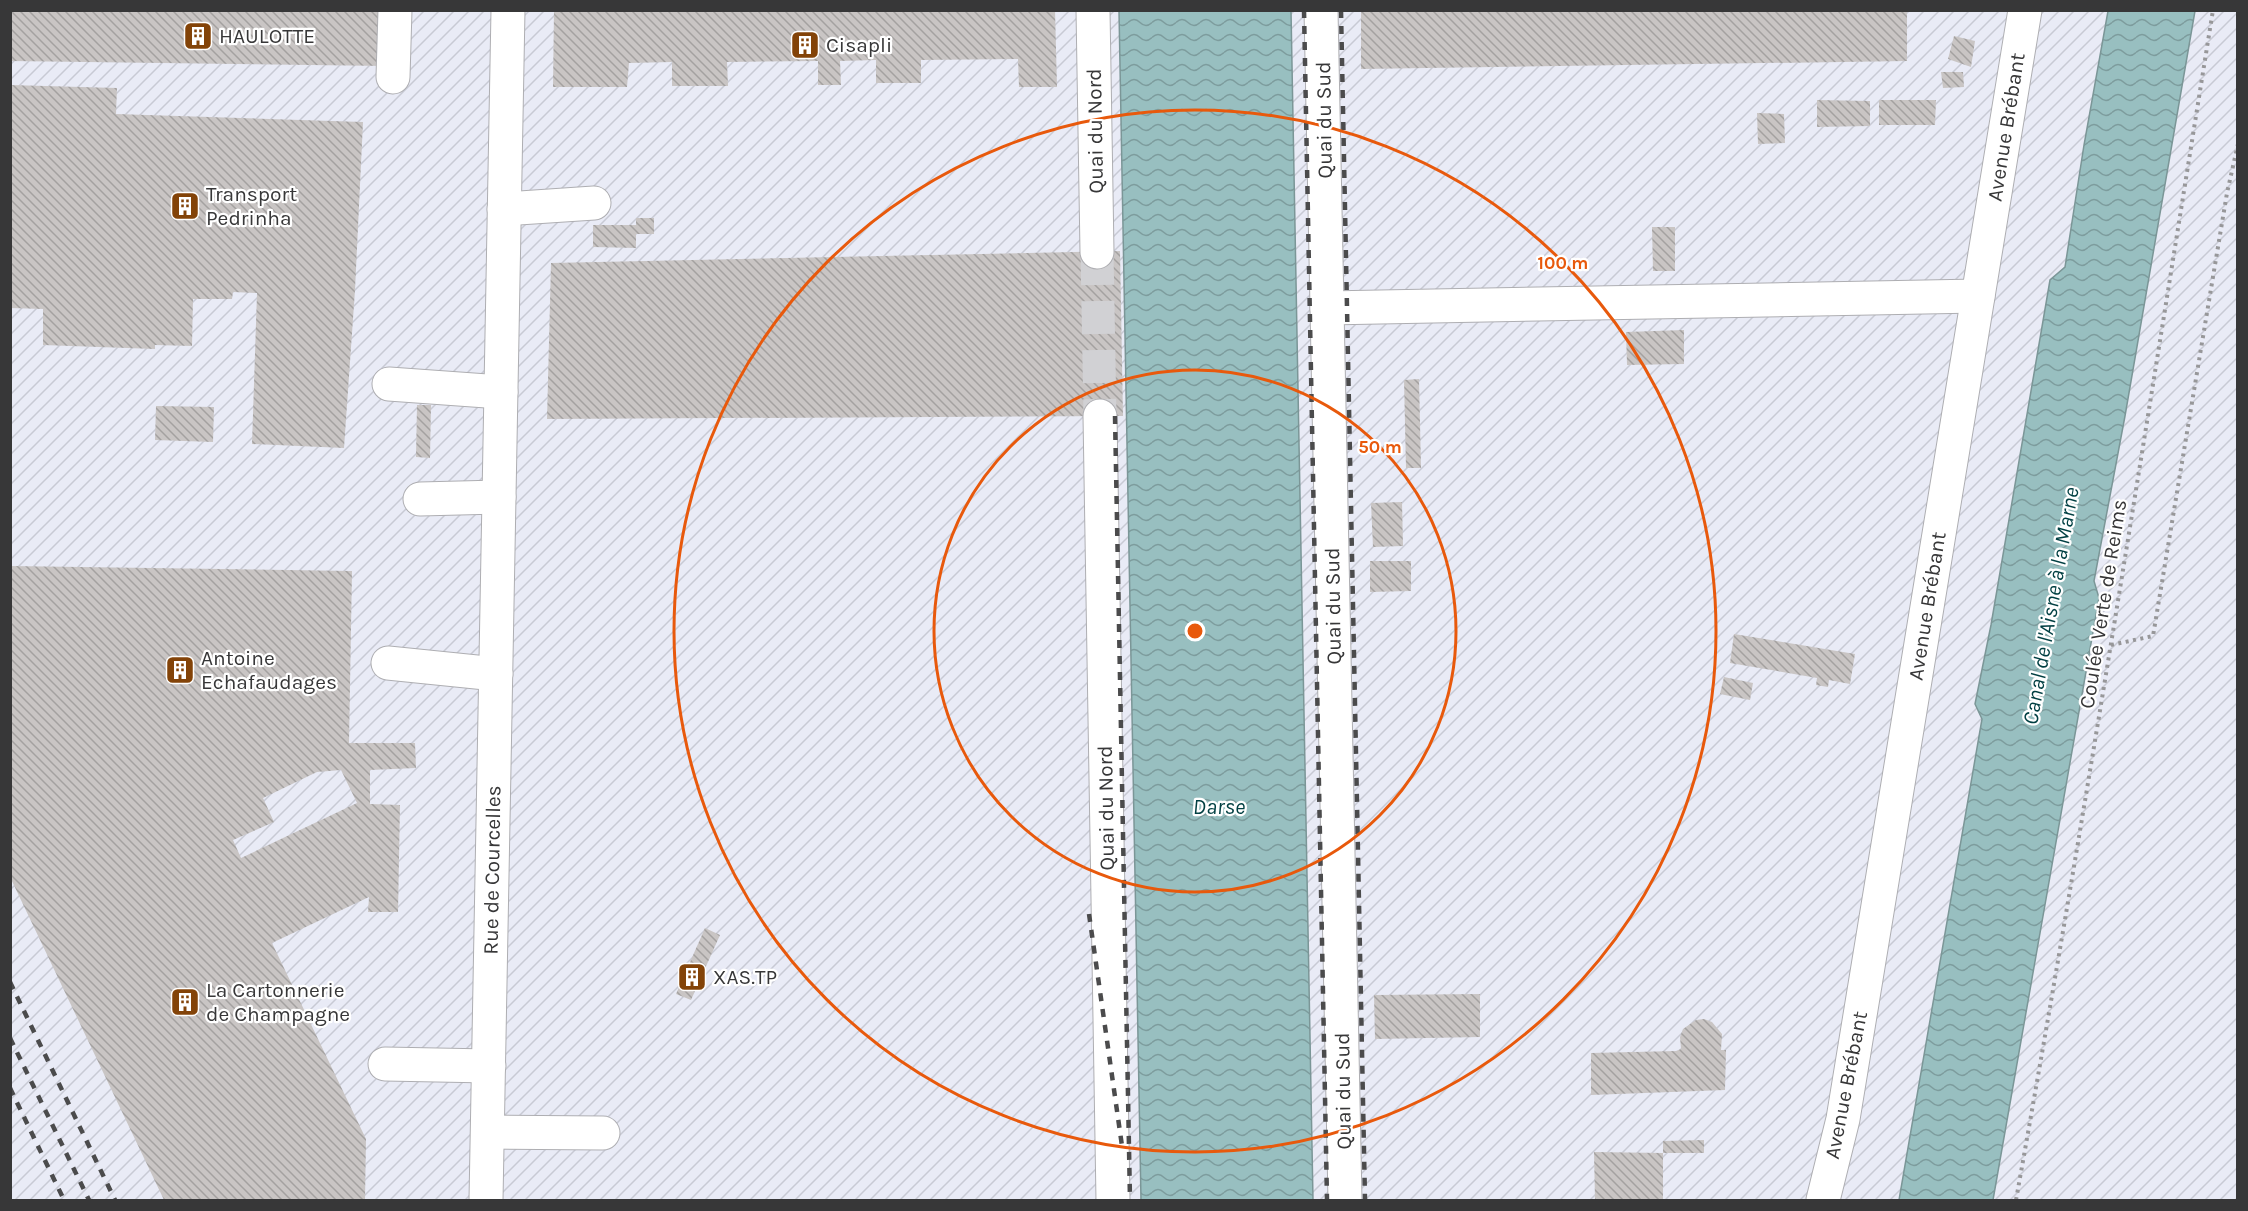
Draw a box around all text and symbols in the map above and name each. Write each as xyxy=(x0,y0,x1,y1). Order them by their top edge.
building icon: HAULOTTE xyxy=(182,20,214,52)
place label: HAULOTTE xyxy=(219,24,315,48)
building icon: Cisapli xyxy=(789,29,821,61)
place label: Cisapli xyxy=(826,33,892,57)
street label: Avenue Brébant xyxy=(1982,51,2030,203)
street label: Quai du Sud xyxy=(1311,61,1337,179)
street label: Quai du Nord xyxy=(1082,68,1108,194)
place label: Transport Pedrinha xyxy=(206,182,297,230)
building icon: Transport Pedrinha xyxy=(169,190,201,222)
text: 100 m xyxy=(1538,252,1588,274)
text: 50 m xyxy=(1358,436,1402,458)
water label: Canal de l'Aisne à la Marne xyxy=(2017,485,2085,727)
street label: Coulée Verte de Reims xyxy=(2075,498,2131,710)
street label: Avenue Brébant xyxy=(1903,530,1951,682)
street label: Quai du Sud xyxy=(1320,547,1346,665)
centre of rings xyxy=(1185,621,1205,641)
place label: Antoine Echafaudages xyxy=(201,646,337,694)
building icon: Antoine Echafaudages xyxy=(164,654,196,686)
street label: Quai du Nord xyxy=(1093,745,1119,871)
street label: Rue de Courcelles xyxy=(479,785,505,955)
water label: Darse xyxy=(1193,794,1245,820)
building icon: XAS.TP xyxy=(676,961,708,993)
place label: XAS.TP xyxy=(713,965,777,989)
place label: La Cartonnerie de Champagne xyxy=(206,978,350,1026)
building icon: La Cartonnerie de Champagne xyxy=(169,986,201,1018)
street label: Avenue Brébant xyxy=(1820,1009,1872,1161)
street label: Quai du Sud xyxy=(1330,1032,1356,1150)

